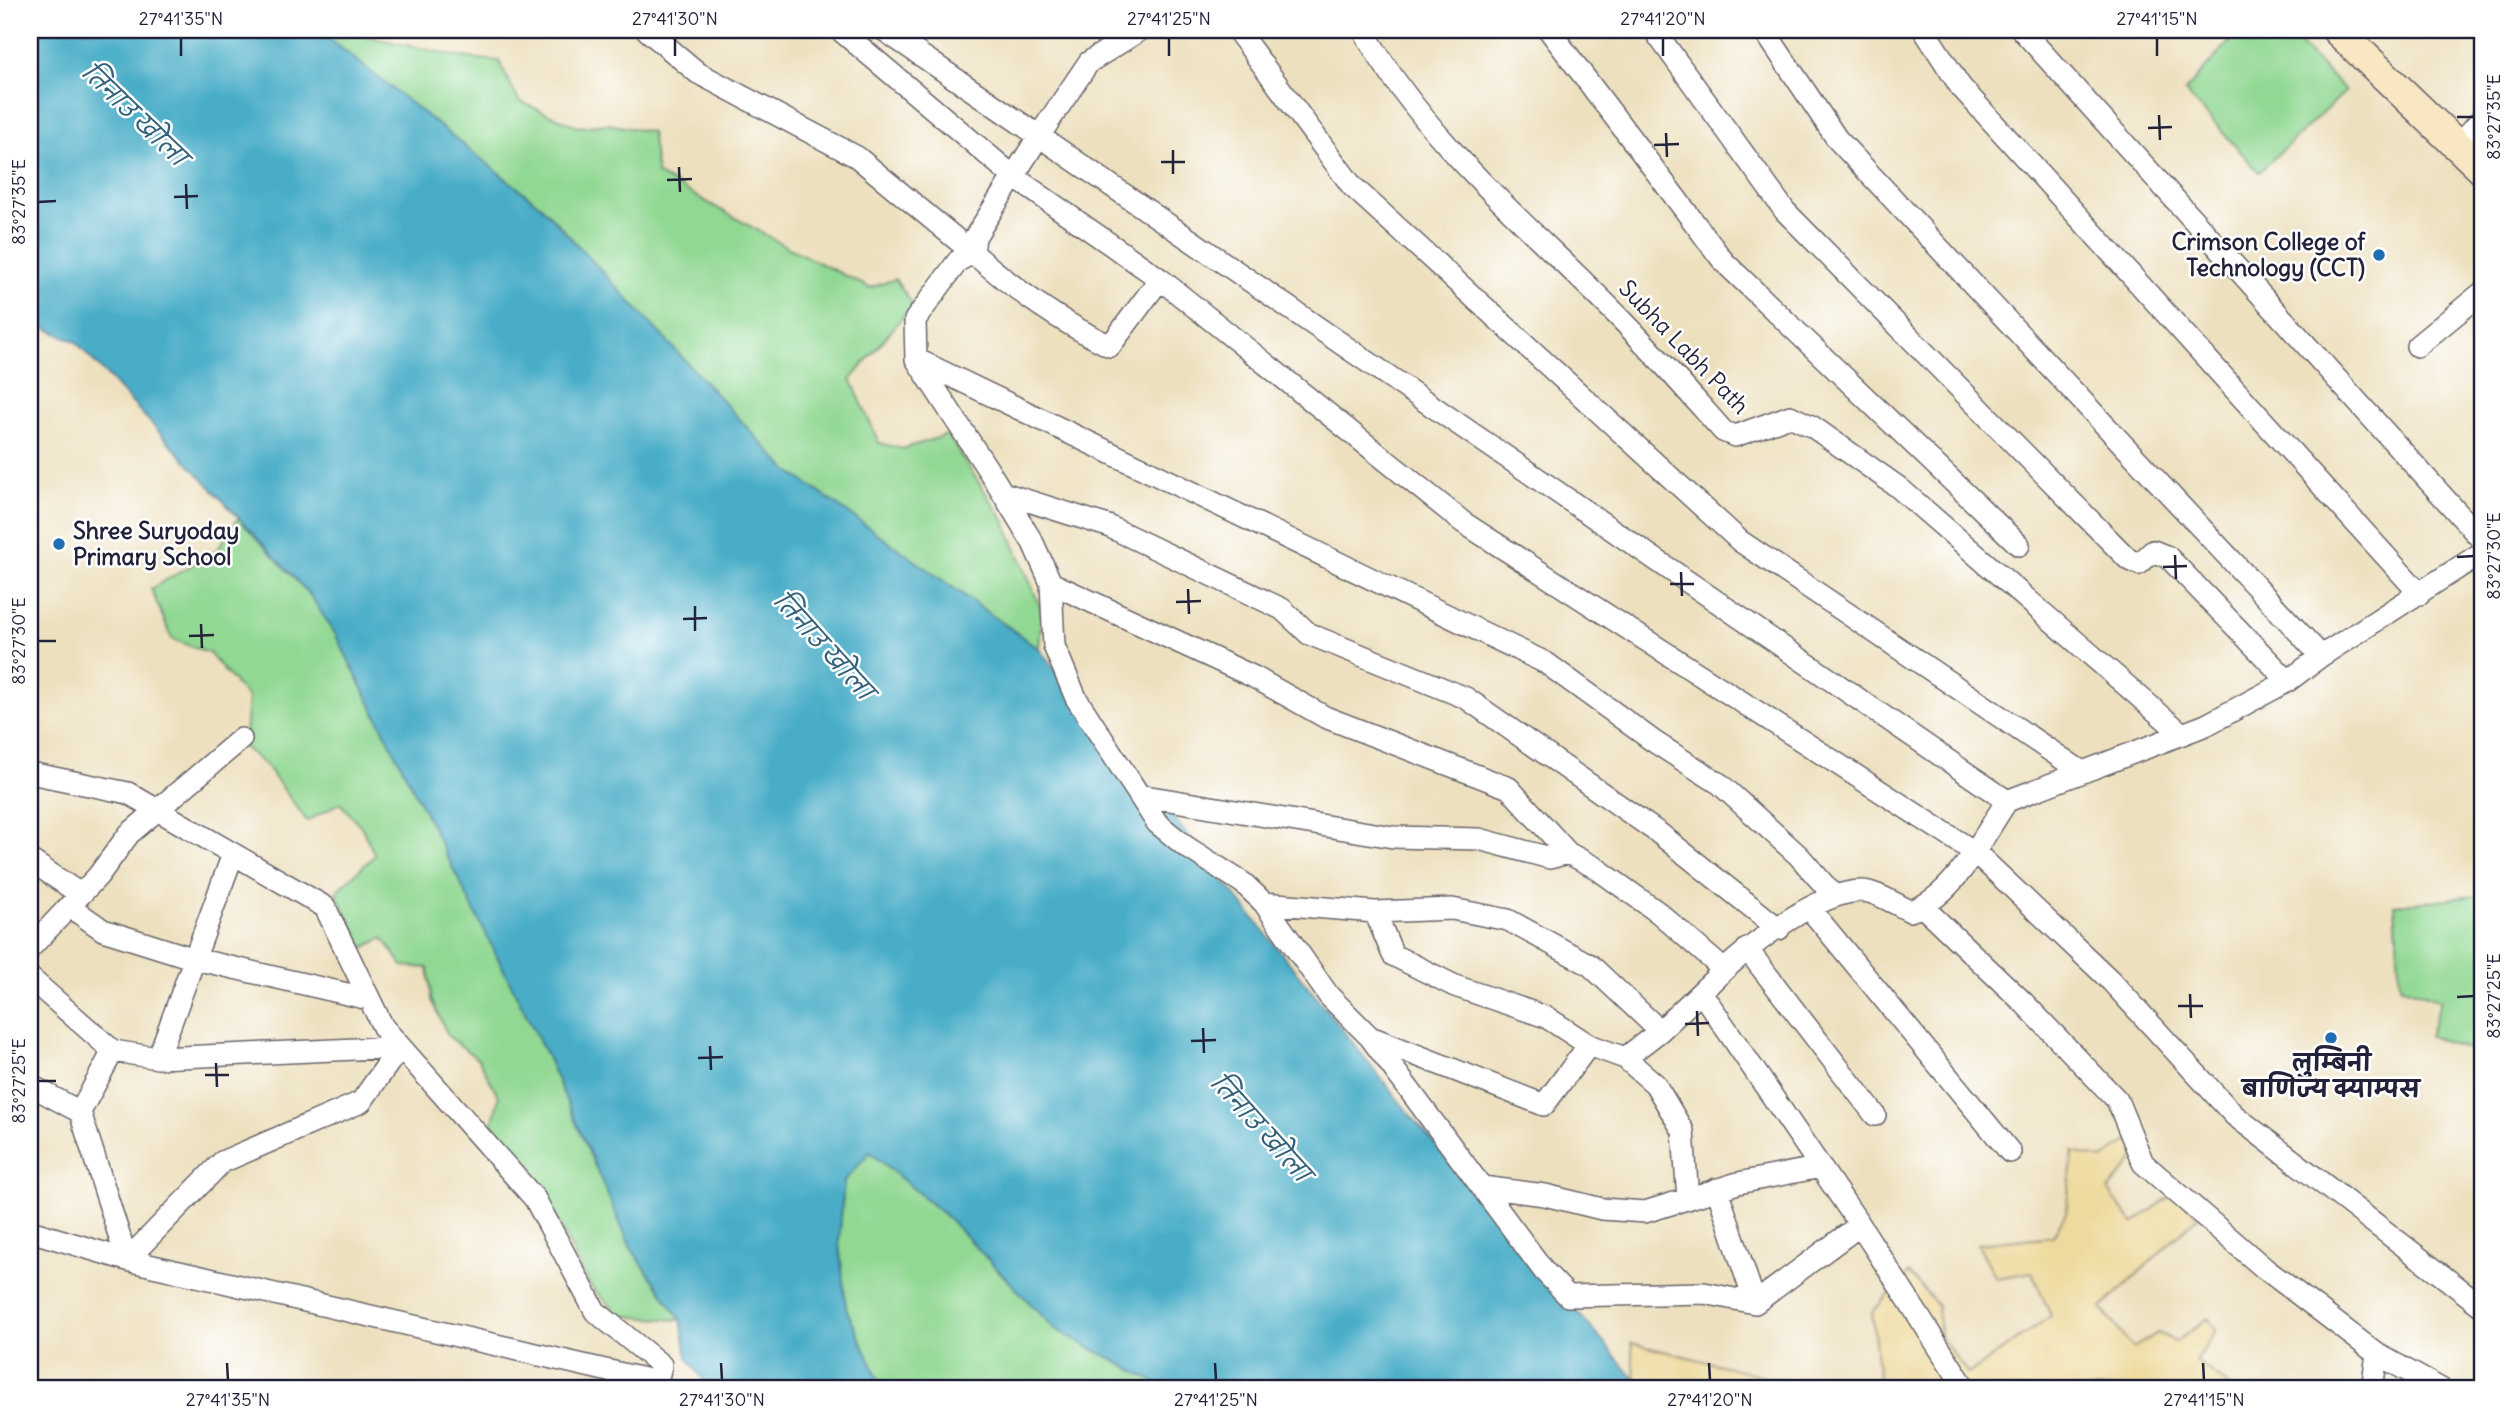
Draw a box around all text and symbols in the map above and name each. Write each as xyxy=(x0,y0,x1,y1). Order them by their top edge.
text: 27°41'35"N xyxy=(139,7,223,30)
text: 27°41'30"N xyxy=(632,7,718,30)
text: 27°41'25"N xyxy=(1127,7,1211,30)
text: 27°41'20"N xyxy=(1620,7,1706,30)
text: 27°41'15"N xyxy=(2116,7,2198,30)
water label: तिनाउ खोला xyxy=(76,54,200,176)
text: 83°27'35"E xyxy=(2482,74,2505,160)
text: 83°27'35"E xyxy=(7,159,30,245)
place label: Crimson College of Technology (CCT) xyxy=(2172,227,2366,282)
marker: Crimson College of Technology (CCT) xyxy=(2371,247,2387,263)
street label: Subha Labh Path xyxy=(1613,274,1756,420)
text: 83°27'30"E xyxy=(2482,512,2505,600)
place label: Shree Suryoday Primary School xyxy=(73,516,239,571)
marker: Shree Suryoday Primary School xyxy=(51,536,67,552)
water label: तिनाउ खोला xyxy=(767,583,886,710)
text: 83°27'30"E xyxy=(7,597,30,685)
text: 83°27'25"E xyxy=(2482,953,2505,1039)
marker: लुम्बिनी बाणिज्य क्याम्पस xyxy=(2323,1030,2339,1046)
text: 83°27'25"E xyxy=(7,1038,30,1124)
place label: लुम्बिनी बाणिज्य क्याम्पस xyxy=(2240,1045,2422,1103)
water label: तिनाउ खोला xyxy=(1204,1065,1323,1192)
text: 27°41'35"N xyxy=(186,1388,270,1411)
text: 27°41'30"N xyxy=(679,1388,765,1411)
text: 27°41'25"N xyxy=(1174,1388,1258,1411)
text: 27°41'20"N xyxy=(1667,1388,1753,1411)
text: 27°41'15"N xyxy=(2163,1388,2245,1411)

